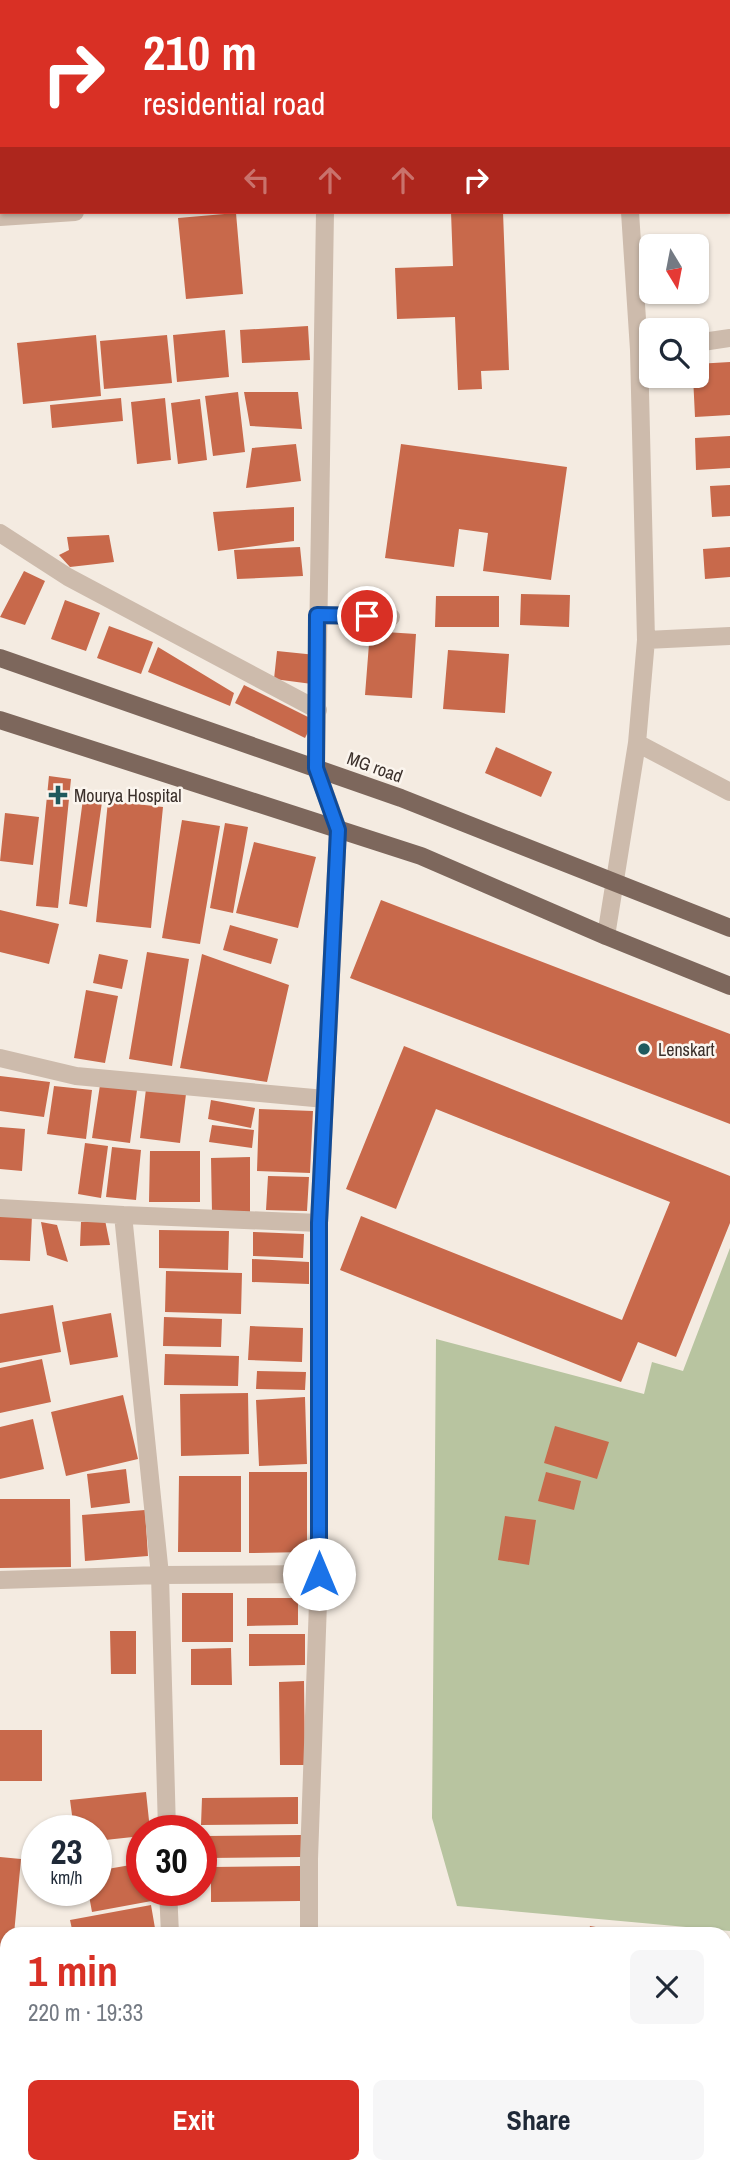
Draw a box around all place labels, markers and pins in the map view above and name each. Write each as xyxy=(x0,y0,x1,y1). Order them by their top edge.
pin xyxy=(337,586,397,646)
place label: Mourya Hospital xyxy=(74,783,181,808)
marker: Mourya Hospital xyxy=(48,785,68,805)
place label: Lenskart xyxy=(658,1037,715,1062)
marker: Lenskart xyxy=(636,1041,652,1057)

